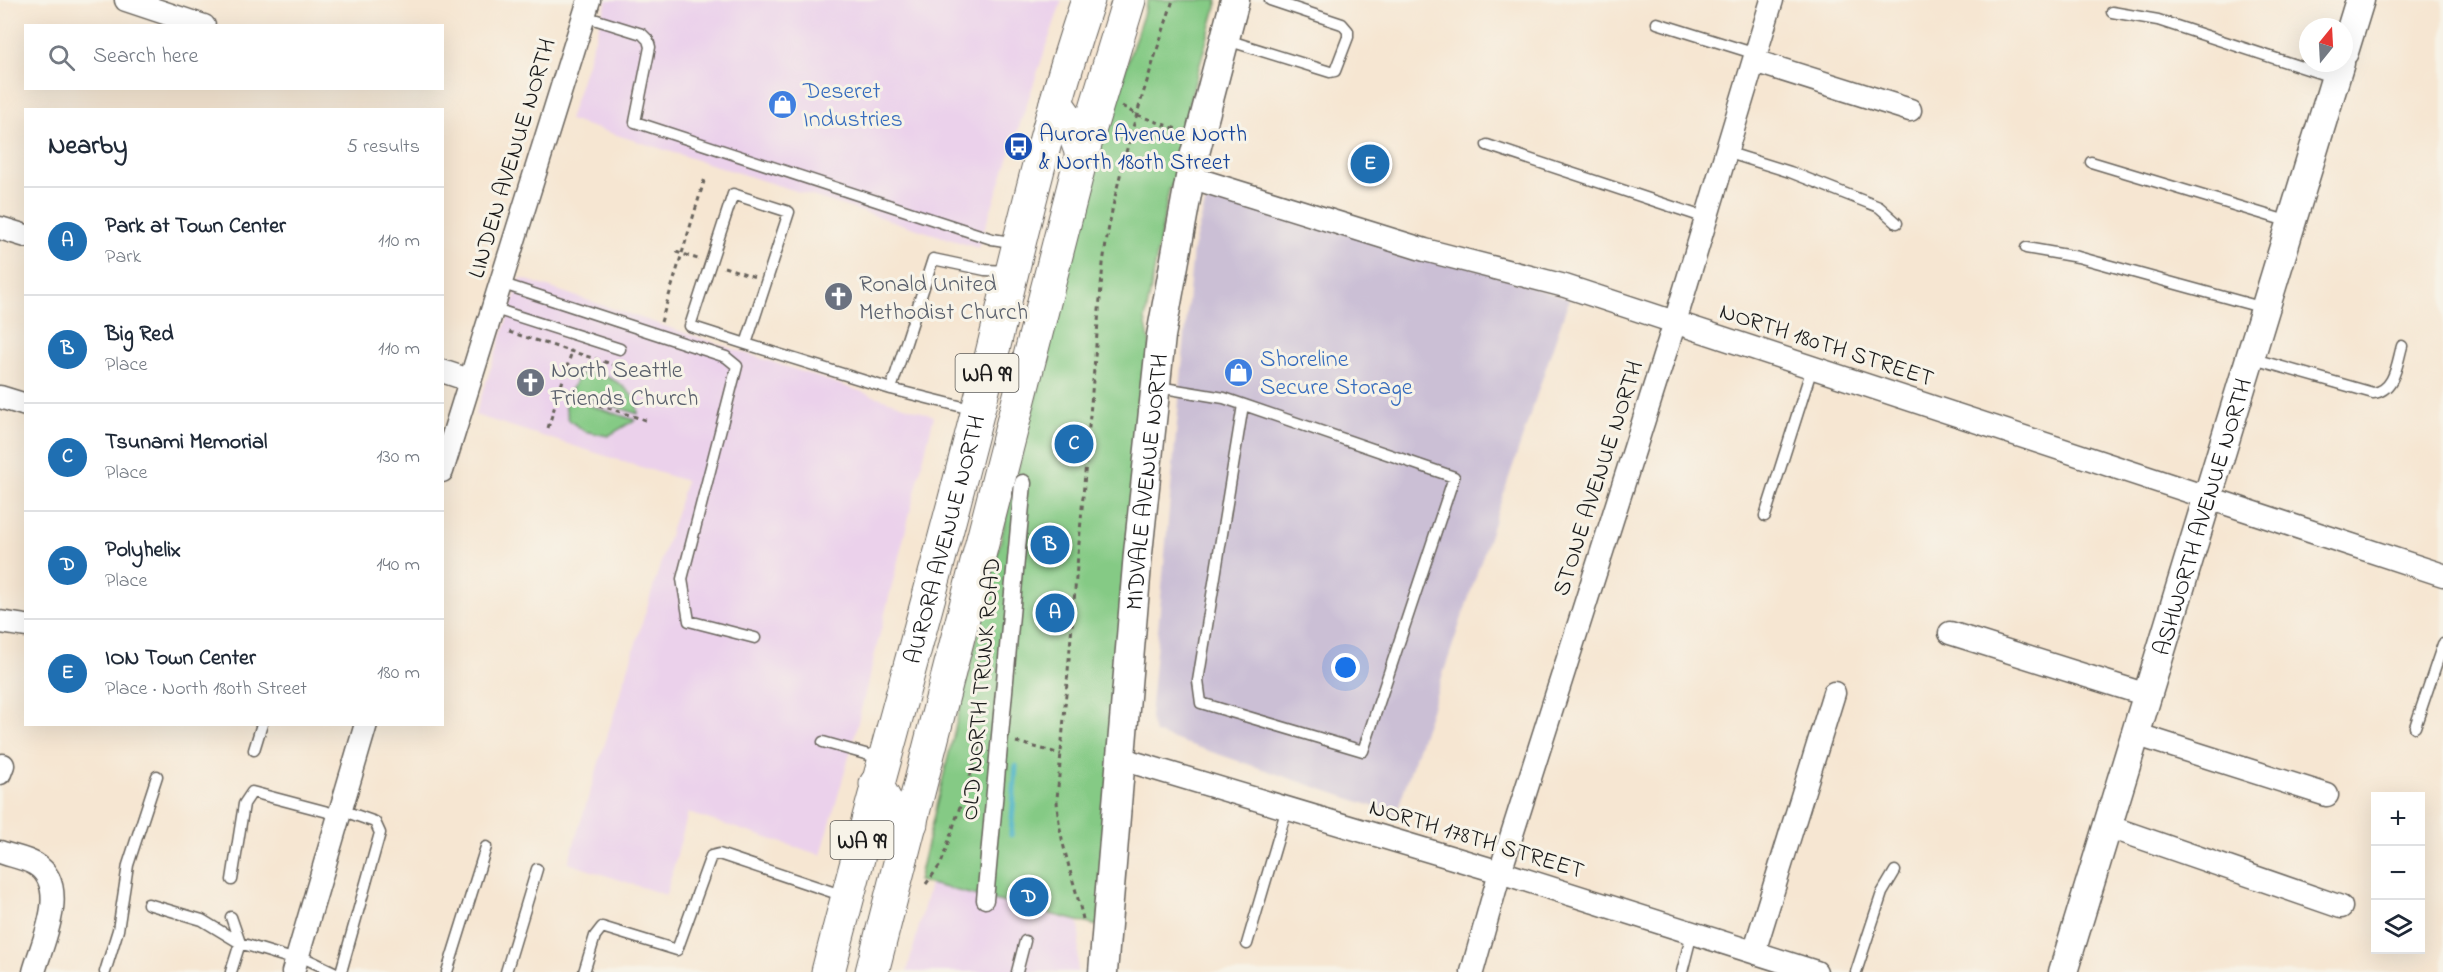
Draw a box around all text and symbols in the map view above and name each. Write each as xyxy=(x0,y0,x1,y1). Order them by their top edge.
north arrow xyxy=(2299,18,2353,72)
search box xyxy=(24,24,444,90)
street label: LINDEN AVENUE NORTH xyxy=(460,35,567,283)
icon: search xyxy=(45,41,78,74)
text: Search here xyxy=(93,41,198,73)
place label: Deseret Industries xyxy=(802,75,903,138)
shop icon: Deseret Industries xyxy=(766,88,798,120)
place label: Aurora Avenue North & North 180th Street xyxy=(1039,118,1247,181)
text: Nearby xyxy=(48,128,127,166)
bus stop icon: Aurora Avenue North & North 180th Street xyxy=(1002,131,1034,163)
text: 5 results xyxy=(347,133,420,162)
pin: E xyxy=(1350,142,1390,186)
text: Park at Town Center xyxy=(105,211,286,243)
text: A xyxy=(61,227,74,256)
text: 110 m xyxy=(378,227,420,256)
text: Park xyxy=(105,243,141,272)
place label: Ronald United Methodist Church xyxy=(859,268,1028,331)
church icon: Ronald United Methodist Church xyxy=(822,281,854,313)
street label: NORTH 180TH STREET xyxy=(1715,295,1938,398)
text: Big Red xyxy=(105,319,174,351)
text: B xyxy=(61,335,74,364)
text: 110 m xyxy=(378,335,420,364)
place label: Shoreline Secure Storage xyxy=(1260,343,1413,406)
text: Place xyxy=(105,351,147,380)
street label: MIDVALE AVENUE NORTH xyxy=(1118,352,1179,612)
place label: North Seattle Friends Church xyxy=(550,354,698,417)
road number: WA 99 xyxy=(956,354,1018,392)
shop icon: Shoreline Secure Storage xyxy=(1223,356,1255,388)
street label: STONE AVENUE NORTH xyxy=(1545,357,1654,601)
church icon: North Seattle Friends Church xyxy=(514,367,546,399)
street label: ASHWORTH AVENUE NORTH xyxy=(2145,374,2263,660)
street label: AURORA AVENUE NORTH xyxy=(897,412,996,668)
pin: C xyxy=(1054,422,1094,466)
text: Tsunami Memorial xyxy=(105,427,268,459)
text: C xyxy=(62,443,73,472)
text: 130 m xyxy=(376,443,420,472)
text: Place xyxy=(105,459,147,488)
pin: B xyxy=(1030,522,1070,568)
text: Polyhelix xyxy=(105,535,181,567)
text: D xyxy=(60,551,75,580)
text: 140 m xyxy=(376,551,420,580)
street label: OLD NORTH TRUNK ROAD xyxy=(954,556,1011,822)
text: Place xyxy=(105,567,147,596)
pin: A xyxy=(1036,590,1074,636)
text: ION Town Center xyxy=(105,643,256,675)
your location xyxy=(1331,653,1360,682)
text: E xyxy=(61,659,74,688)
text: 180 m xyxy=(377,659,420,688)
text: Place · North 180th Street xyxy=(105,675,307,704)
street label: NORTH 178TH STREET xyxy=(1365,791,1588,890)
map controls xyxy=(2371,792,2425,954)
button: + xyxy=(2371,792,2425,846)
road number: WA 99 xyxy=(830,821,894,859)
button: − xyxy=(2371,846,2425,900)
pin: D xyxy=(1010,874,1048,920)
button: layers xyxy=(2371,900,2425,954)

